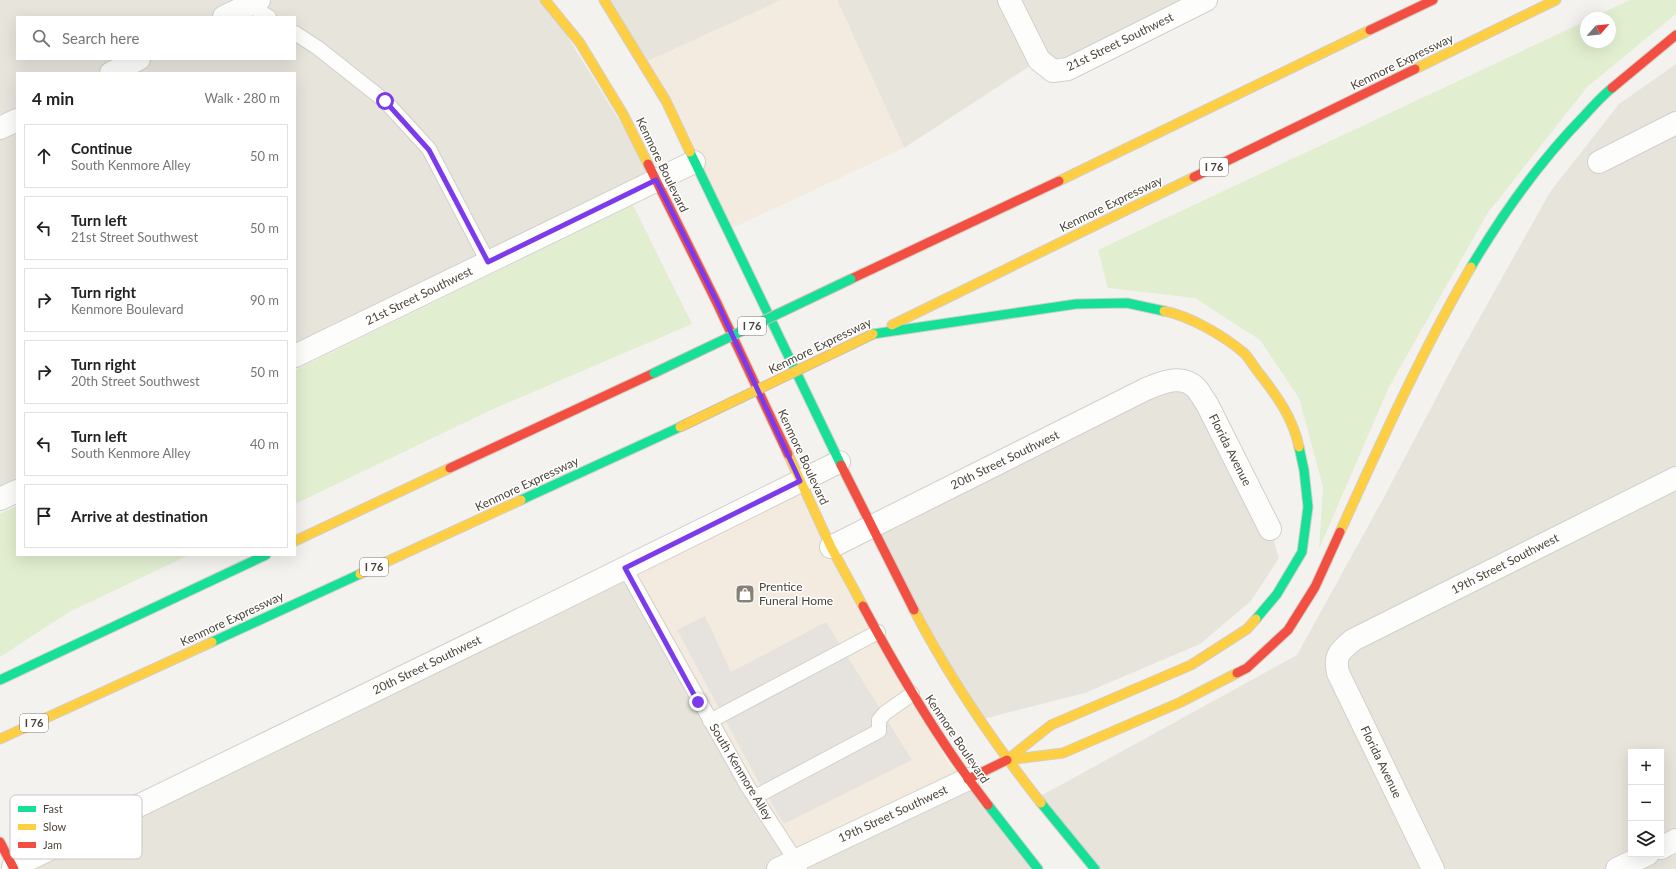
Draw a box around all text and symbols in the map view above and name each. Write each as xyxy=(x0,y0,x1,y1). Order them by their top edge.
street label: 21st Street Southwest xyxy=(1064,9,1176,74)
north arrow xyxy=(1580,12,1616,48)
search box xyxy=(16,16,296,60)
icon: search xyxy=(30,27,52,49)
text: Search here xyxy=(62,29,139,47)
street label: Kenmore Expressway xyxy=(1348,30,1456,93)
text: 4 min xyxy=(32,88,74,109)
text: Walk · 280 m xyxy=(204,90,280,106)
route start xyxy=(376,92,394,110)
street label: Kenmore Boulevard xyxy=(633,115,692,215)
text: Continue xyxy=(71,139,132,157)
icon: ahead xyxy=(33,145,55,167)
text: 50 m xyxy=(250,148,279,164)
text: South Kenmore Alley xyxy=(71,157,191,173)
road number: I 76 xyxy=(1200,158,1228,176)
street label: Kenmore Expressway xyxy=(1057,172,1165,235)
text: Turn left xyxy=(71,211,127,229)
icon: left xyxy=(33,217,55,239)
text: 50 m xyxy=(250,220,279,236)
text: 21st Street Southwest xyxy=(71,229,198,245)
street label: 21st Street Southwest xyxy=(363,263,475,328)
text: Turn right xyxy=(71,283,136,301)
icon: right xyxy=(33,289,55,311)
text: 90 m xyxy=(250,292,279,308)
text: Kenmore Boulevard xyxy=(71,301,183,317)
street label: Kenmore Expressway xyxy=(766,314,874,377)
road number: I 76 xyxy=(738,317,766,335)
text: Turn right xyxy=(71,355,136,373)
icon: right xyxy=(33,361,55,383)
text: 50 m xyxy=(250,364,279,380)
text: 20th Street Southwest xyxy=(71,373,200,389)
street label: Kenmore Boulevard xyxy=(775,407,832,507)
street label: Florida Avenue xyxy=(1206,411,1255,488)
street label: 20th Street Southwest xyxy=(948,426,1062,492)
text: Turn left xyxy=(71,427,127,445)
icon: left xyxy=(33,433,55,455)
text: 40 m xyxy=(250,436,279,452)
text: South Kenmore Alley xyxy=(71,445,191,461)
street label: Kenmore Expressway xyxy=(473,453,582,514)
icon: arrive xyxy=(33,505,55,527)
text: Arrive at destination xyxy=(71,507,208,525)
street label: 19th Street Southwest xyxy=(1448,530,1562,597)
road number: I 76 xyxy=(360,558,388,576)
place label: Prentice Funeral Home xyxy=(759,579,833,608)
shop icon: Prentice Funeral Home xyxy=(734,583,756,605)
street label: Kenmore Expressway xyxy=(178,588,287,649)
street label: 20th Street Southwest xyxy=(370,631,484,697)
street label: Kenmore Boulevard xyxy=(922,691,993,786)
route end xyxy=(689,693,707,711)
road number: I 76 xyxy=(20,714,48,732)
street label: South Kenmore Alley xyxy=(707,721,777,824)
street label: Florida Avenue xyxy=(1357,723,1405,800)
map controls xyxy=(1628,749,1664,857)
button: + xyxy=(1628,749,1664,785)
street label: 19th Street Southwest xyxy=(836,781,950,845)
button: − xyxy=(1628,785,1664,821)
legend xyxy=(10,795,142,859)
text: Fast xyxy=(43,802,63,815)
text: Slow xyxy=(43,820,67,833)
button: layers xyxy=(1628,821,1664,857)
text: Jam xyxy=(43,838,62,851)

